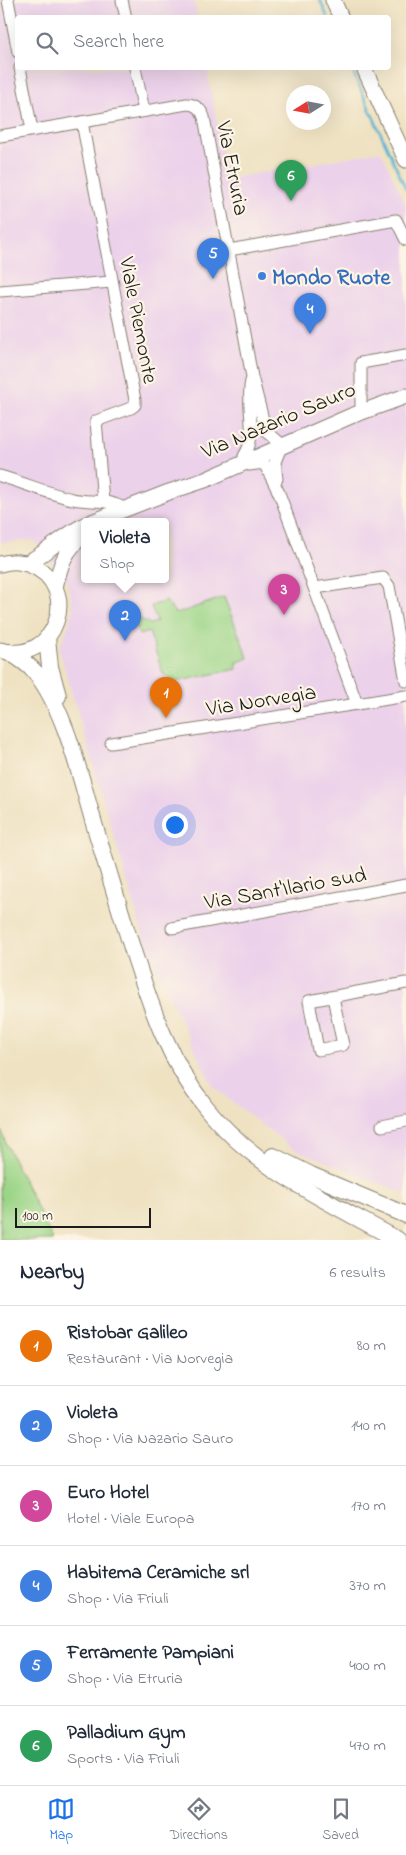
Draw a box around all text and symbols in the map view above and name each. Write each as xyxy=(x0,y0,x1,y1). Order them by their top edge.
search box xyxy=(15,15,391,70)
icon: search xyxy=(33,29,61,57)
text: Search here xyxy=(73,29,164,56)
north arrow xyxy=(286,85,331,130)
street label: Via Etruria xyxy=(206,118,256,219)
pin: 6 xyxy=(275,160,307,201)
pin: 5 xyxy=(197,238,229,279)
street label: Viale Piemonte xyxy=(109,254,165,387)
place label: Mondo Ruote xyxy=(272,263,391,295)
marker: Mondo Ruote xyxy=(256,270,268,282)
pin: 4 xyxy=(294,293,326,334)
street label: Via Nazario Sauro xyxy=(196,375,361,469)
popup xyxy=(81,518,169,583)
text: Violeta xyxy=(100,525,150,552)
text: Shop xyxy=(100,552,134,576)
pin: 3 xyxy=(268,574,300,615)
pin: 2 xyxy=(109,600,141,641)
pin: 1 xyxy=(150,677,182,718)
street label: Via Norvegia xyxy=(203,678,319,728)
your location xyxy=(162,812,188,838)
street label: Via Sant'Ilario sud xyxy=(201,860,369,920)
scale bar xyxy=(15,1205,151,1228)
text: 100 m xyxy=(22,1206,53,1227)
text: Nearby xyxy=(20,1258,84,1288)
text: 6 results xyxy=(329,1261,386,1285)
text: Ristobar Galileo xyxy=(67,1320,188,1347)
text: 1 xyxy=(33,1334,39,1358)
text: 80 m xyxy=(357,1334,386,1358)
text: Restaurant · Via Norvegia xyxy=(67,1347,233,1371)
text: Violeta xyxy=(67,1400,118,1427)
text: 2 xyxy=(32,1414,40,1438)
text: 140 m xyxy=(351,1414,386,1438)
text: Shop · Via Nazario Sauro xyxy=(67,1427,233,1451)
text: Euro Hotel xyxy=(67,1480,149,1507)
text: 3 xyxy=(33,1494,39,1518)
text: 170 m xyxy=(351,1494,386,1518)
text: Hotel · Viale Europa xyxy=(67,1507,194,1531)
text: Habitema Ceramiche srl xyxy=(67,1560,249,1587)
text: 4 xyxy=(33,1574,39,1598)
text: 370 m xyxy=(349,1574,386,1598)
text: Shop · Via Friuli xyxy=(67,1587,169,1611)
text: Ferramente Pampiani xyxy=(67,1640,234,1667)
text: 5 xyxy=(31,1654,41,1678)
text: 400 m xyxy=(349,1654,386,1678)
text: Shop · Via Etruria xyxy=(67,1667,183,1691)
text: Palladium Gym xyxy=(67,1720,185,1747)
text: 6 xyxy=(32,1734,40,1758)
text: 470 m xyxy=(349,1734,386,1758)
text: Sports · Via Friuli xyxy=(67,1747,180,1771)
tab: Map xyxy=(47,1795,75,1846)
tab: Directions xyxy=(170,1795,228,1846)
tab: Saved xyxy=(322,1795,359,1846)

